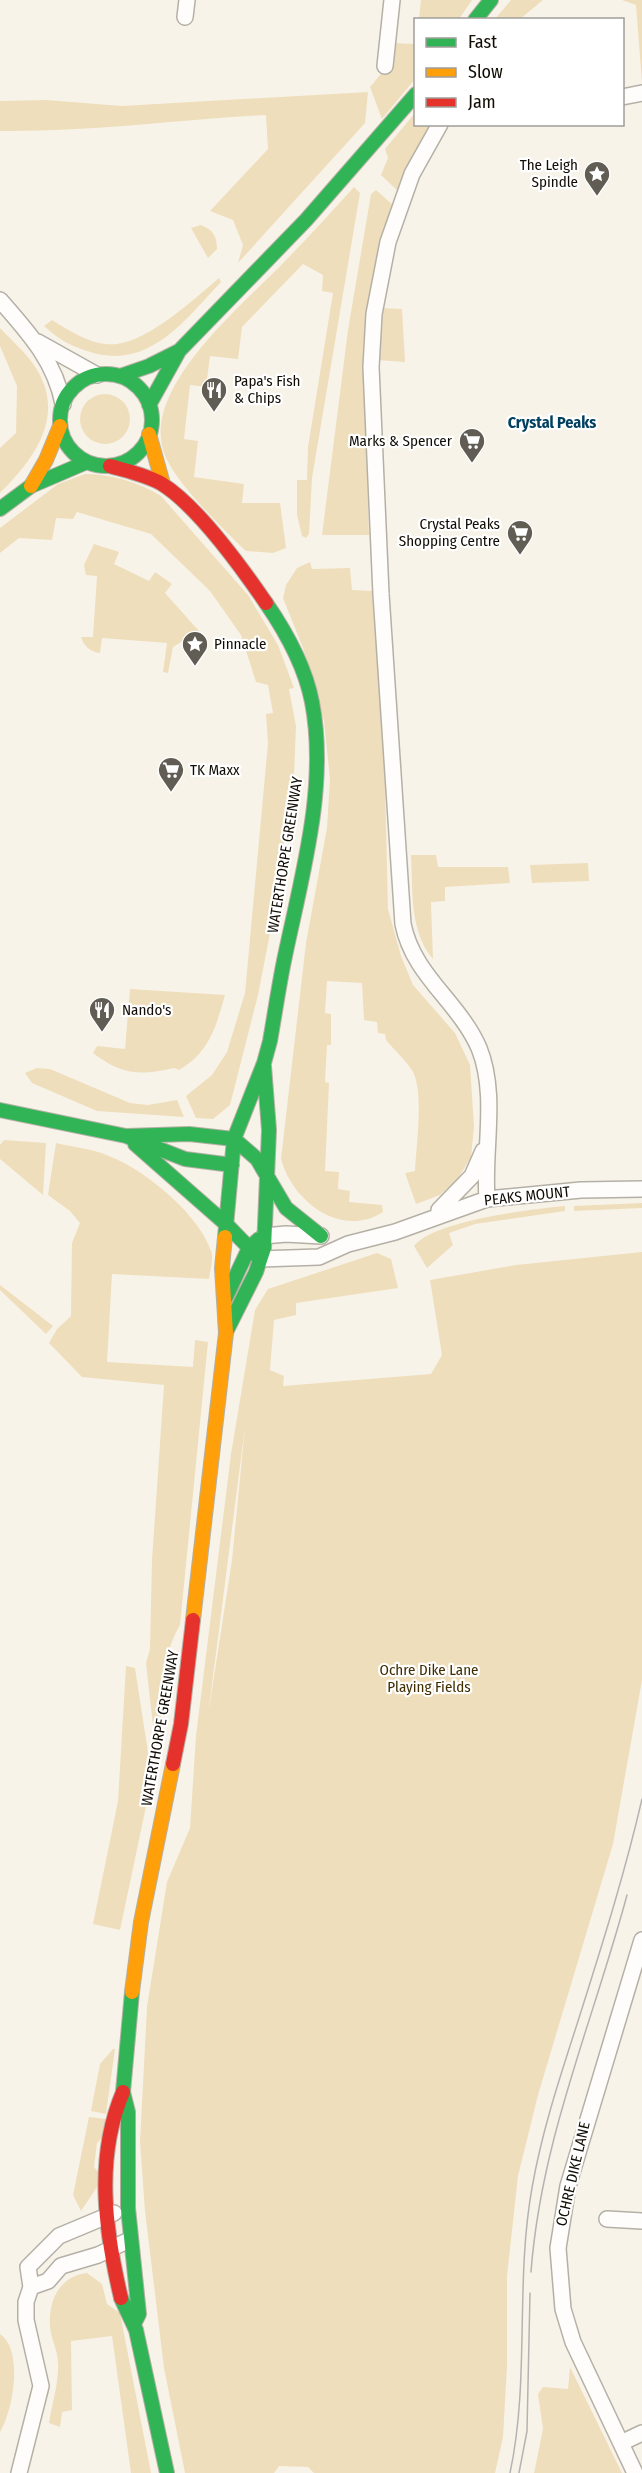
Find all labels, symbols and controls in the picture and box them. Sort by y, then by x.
legend [414,18,624,126]
text: Fast [468,31,497,53]
text: Slow [468,61,503,83]
text: Jam [468,91,496,113]
place label: The Leigh Spindle [520,156,578,191]
place icon: The Leigh Spindle [582,159,612,197]
place label: Papa's Fish & Chips [234,372,300,407]
restaurant icon: Papa's Fish & Chips [199,375,229,413]
district label: Crystal Peaks [508,413,596,432]
supermarket icon: Marks & Spencer [457,426,487,464]
place label: Marks & Spencer [349,432,453,450]
place label: Crystal Peaks Shopping Centre [399,515,500,550]
supermarket icon: Crystal Peaks Shopping Centre [505,518,535,556]
place icon: Pinnacle [180,629,210,667]
place label: Pinnacle [214,635,267,653]
supermarket icon: TK Maxx [156,755,186,793]
place label: TK Maxx [190,761,240,779]
street label: WATERTHORPE GREENWAY [264,775,306,934]
restaurant icon: Nando's [87,995,117,1033]
place label: Nando's [122,1001,171,1019]
street label: PEAKS MOUNT [483,1183,571,1209]
street label: WATERTHORPE GREENWAY [137,1648,183,1807]
park label: Ochre Dike Lane Playing Fields [380,1661,479,1696]
street label: OCHRE DIKE LANE [552,2120,594,2228]

